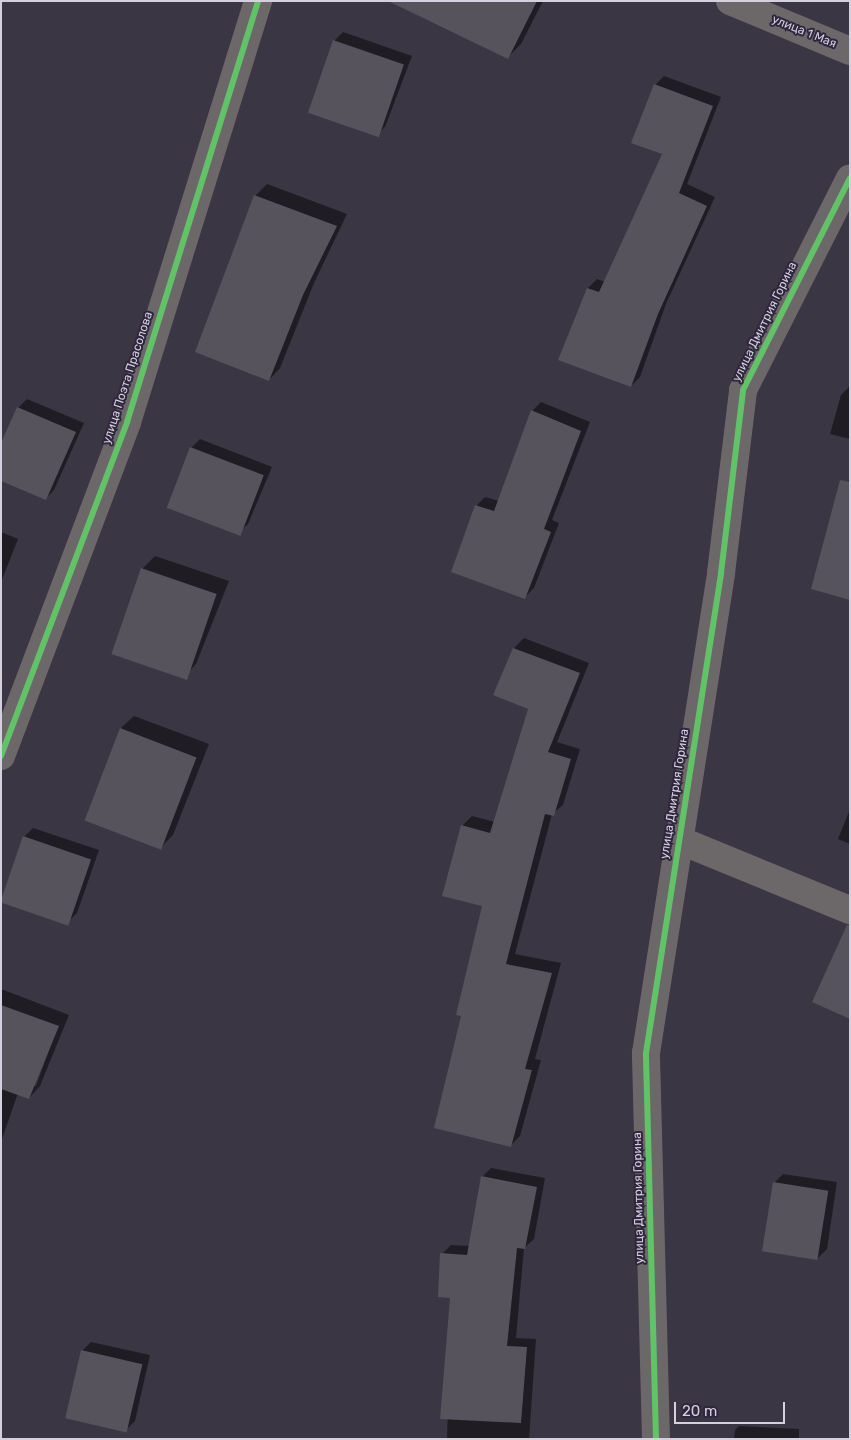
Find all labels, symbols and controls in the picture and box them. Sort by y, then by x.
street label: улица 1 Мая [770,13,838,51]
street label: улица Дмитрия Горина [730,260,800,384]
street label: улица Поэта Прасолова [100,310,156,446]
street label: улица Дмитрия Горина [658,728,692,860]
street label: улица Дмитрия Горина [631,1132,647,1264]
scale bar [676,1392,787,1424]
text: 20 m [682,1402,717,1420]

